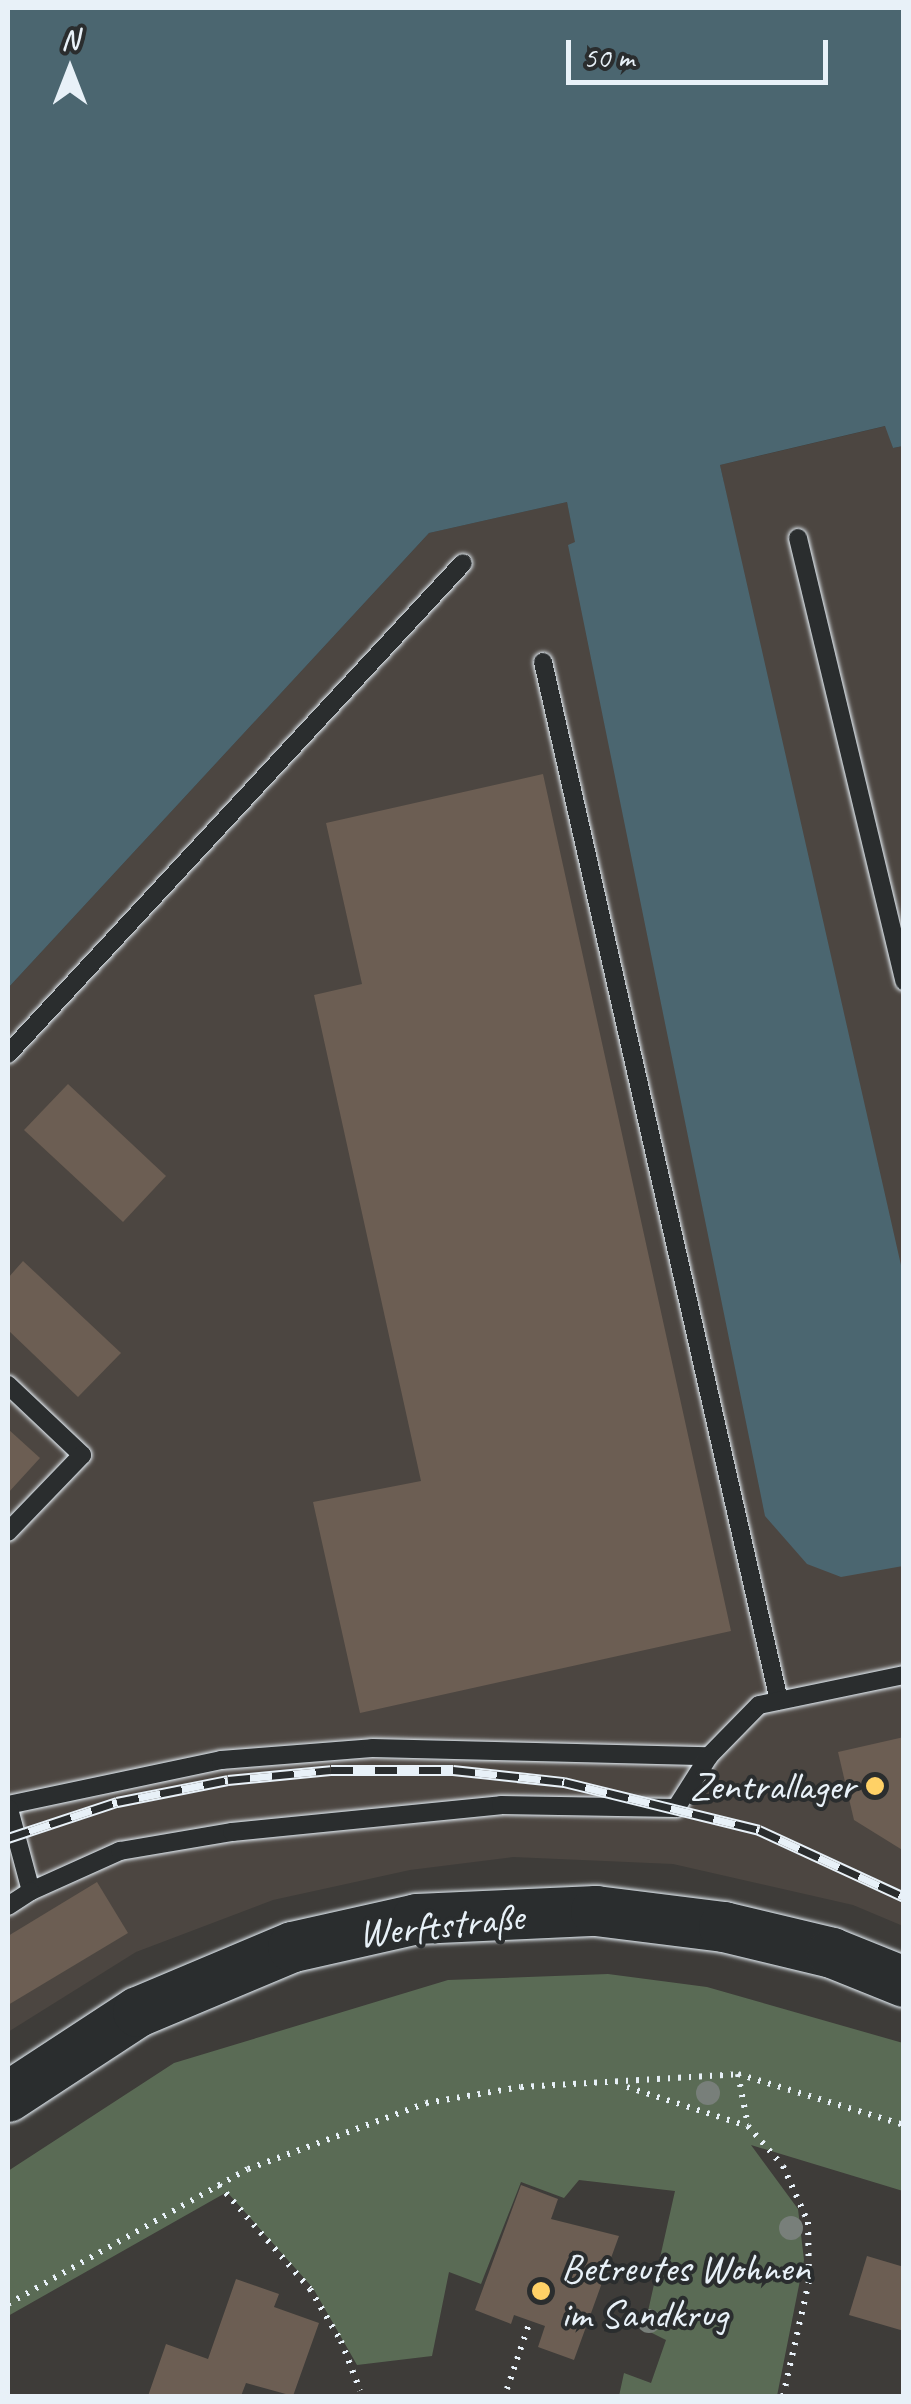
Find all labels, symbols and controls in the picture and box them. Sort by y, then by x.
north arrow [20,20,120,120]
scale bar [571,20,834,82]
text: N [61,22,79,57]
text: 50 m [583,38,634,76]
place label: Zentrallager [690,1762,855,1810]
marker: Zentrallager [864,1775,886,1797]
street label: Werftstraße [356,1892,526,1958]
place label: Betreutes Wohnen im Sandkrug [561,2244,810,2338]
marker: Betreutes Wohnen im Sandkrug [530,2280,552,2302]

